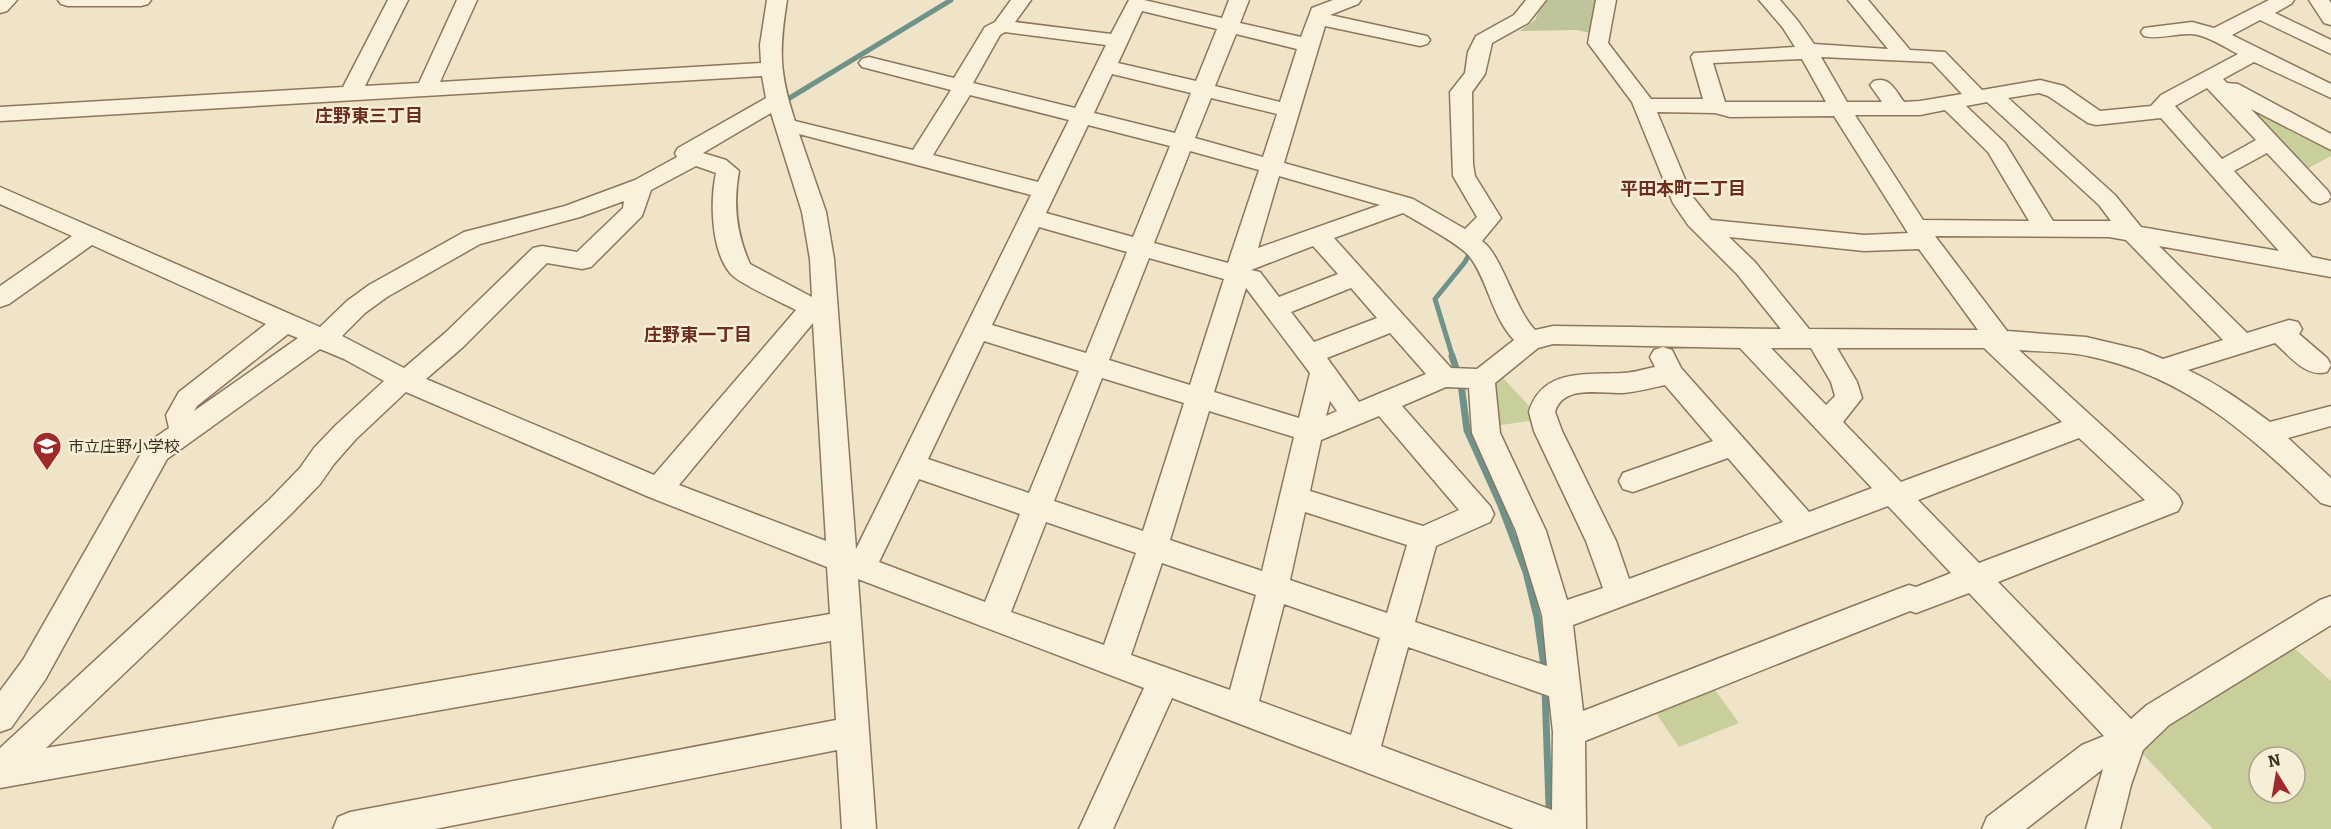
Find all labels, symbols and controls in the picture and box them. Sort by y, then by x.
district label: 庄野東三丁目 [315,105,423,127]
district label: 平田本町二丁目 [1620,178,1746,200]
district label: 庄野東一丁目 [644,324,752,346]
school or university icon: 市立庄野小学校 [31,430,63,472]
place label: 市立庄野小学校 [68,437,180,456]
north arrow [2247,745,2307,805]
text: N [2266,750,2282,771]

